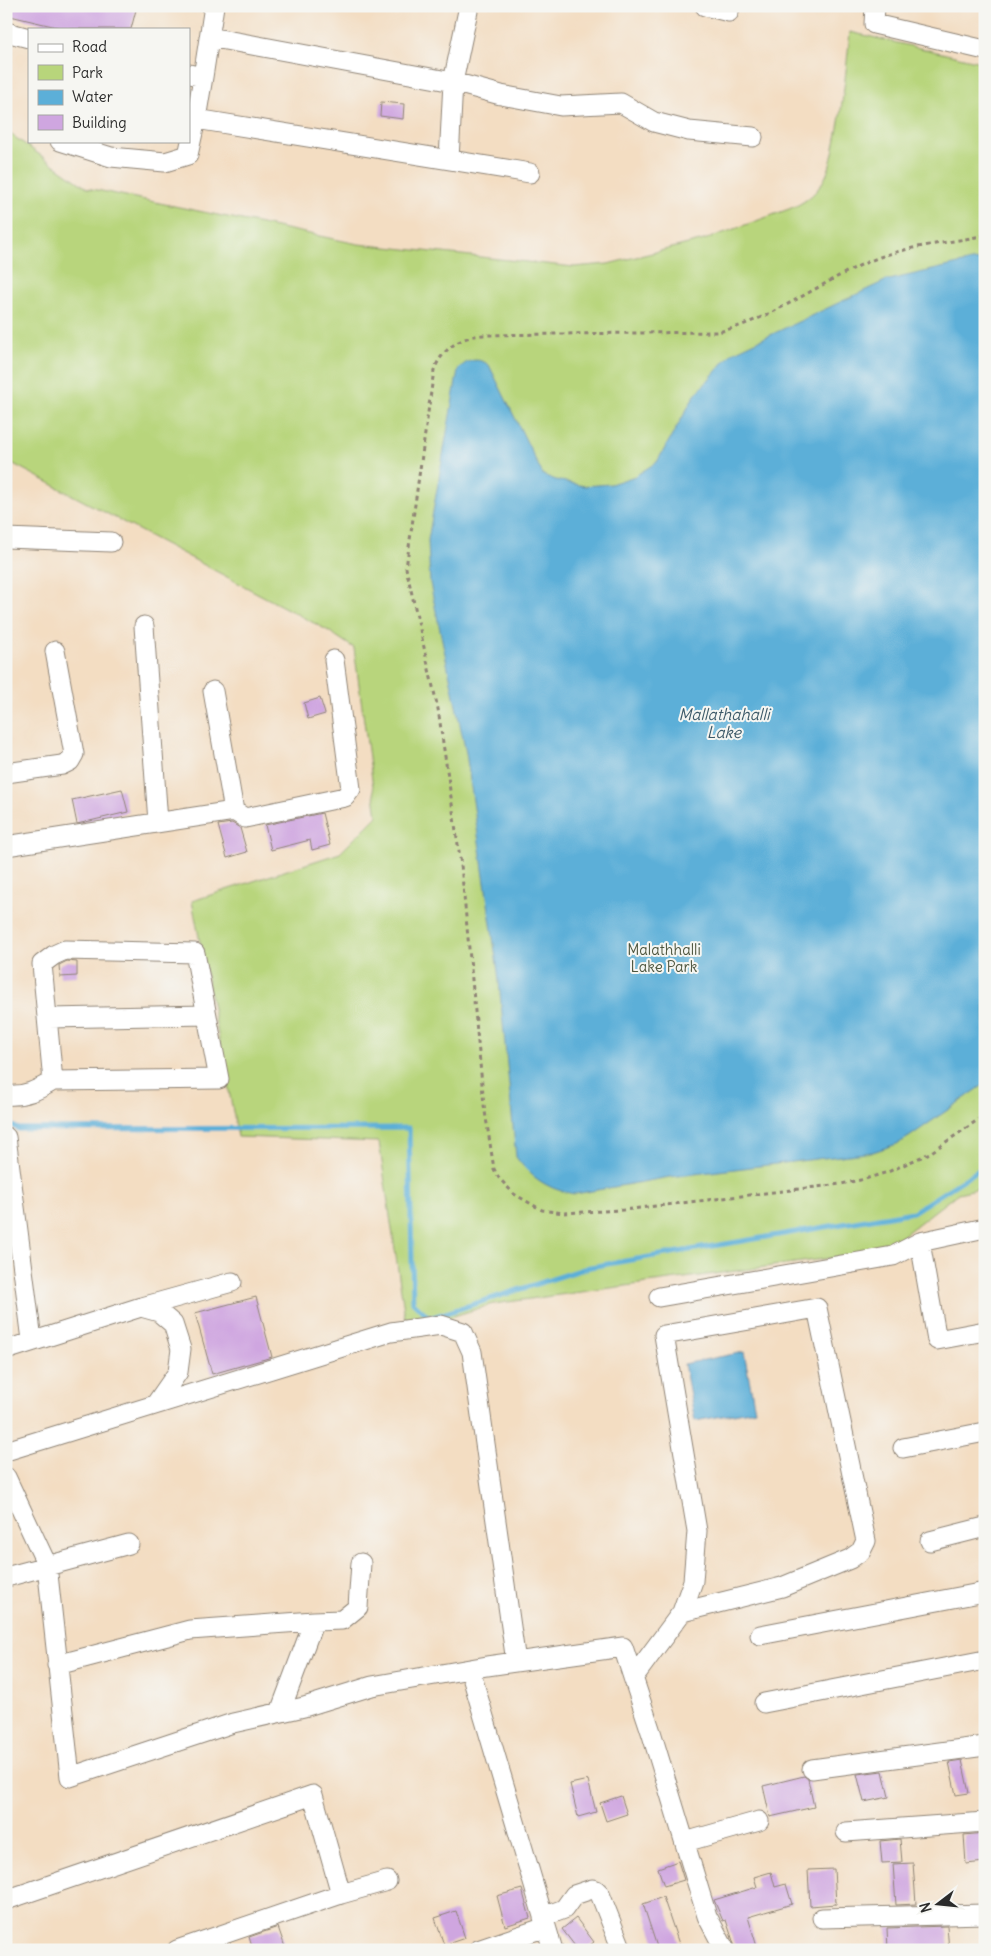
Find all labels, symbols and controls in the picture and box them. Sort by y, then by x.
legend [28,28,190,142]
text: Road [72,37,107,56]
text: Park [72,63,103,82]
text: Water [72,87,113,106]
text: Building [72,113,127,132]
water label: Mallathahalli Lake [678,704,772,742]
park label: Malathhalli Lake Park [627,940,701,976]
north arrow [914,1878,964,1928]
text: N [916,1900,935,1915]

